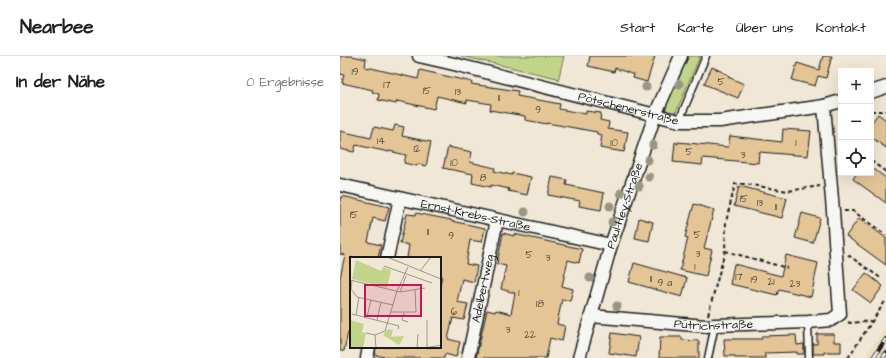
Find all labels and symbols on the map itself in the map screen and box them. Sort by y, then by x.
house number: 19 [352,65,359,79]
house number: 5 [717,75,725,89]
house number: 17 [383,78,391,92]
house number: 15 [423,84,431,98]
house number: 13 [455,85,461,99]
street label: Pötschenerstraße [576,88,681,130]
house number: 11 [498,91,501,105]
house number: 9 [535,103,541,117]
house number: 14 [377,134,385,148]
house number: 10 [610,136,618,150]
house number: 1 [795,136,797,150]
house number: 12 [413,142,421,156]
house number: 5 [685,145,693,159]
house number: 3 [740,148,746,162]
house number: 10 [450,156,458,170]
street label: Paul-Hey-Straße [602,160,647,251]
house number: 8 [480,171,487,185]
house number: 15 [740,192,748,206]
street label: Ernst-Krebs-Straße [419,195,532,236]
house number: 13 [757,196,763,210]
house number: 11 [775,200,778,214]
house number: 15 [350,208,358,222]
house number: 11 [427,225,430,239]
house number: 5 [693,228,701,242]
house number: 9 [448,229,454,243]
house number: 3 [695,247,701,261]
house number: 5 [525,248,533,262]
house number: 3 [545,251,551,265]
street label: Adelbertweg [468,253,500,324]
inset map [350,257,441,348]
house number: 1 [694,260,696,274]
house number: 17 [735,270,743,284]
house number: 11 [650,272,653,286]
house number: 19 [751,273,758,287]
house number: 21 [767,275,775,289]
house number: 9 a [658,276,672,290]
house number: 23 [790,277,800,291]
house number: 1 [518,286,520,300]
house number: 18 [536,297,544,311]
house number: 6 [451,305,458,319]
street label: Pütrichstraße [673,315,754,335]
house number: 3 [505,323,511,337]
house number: 22 [524,328,536,342]

